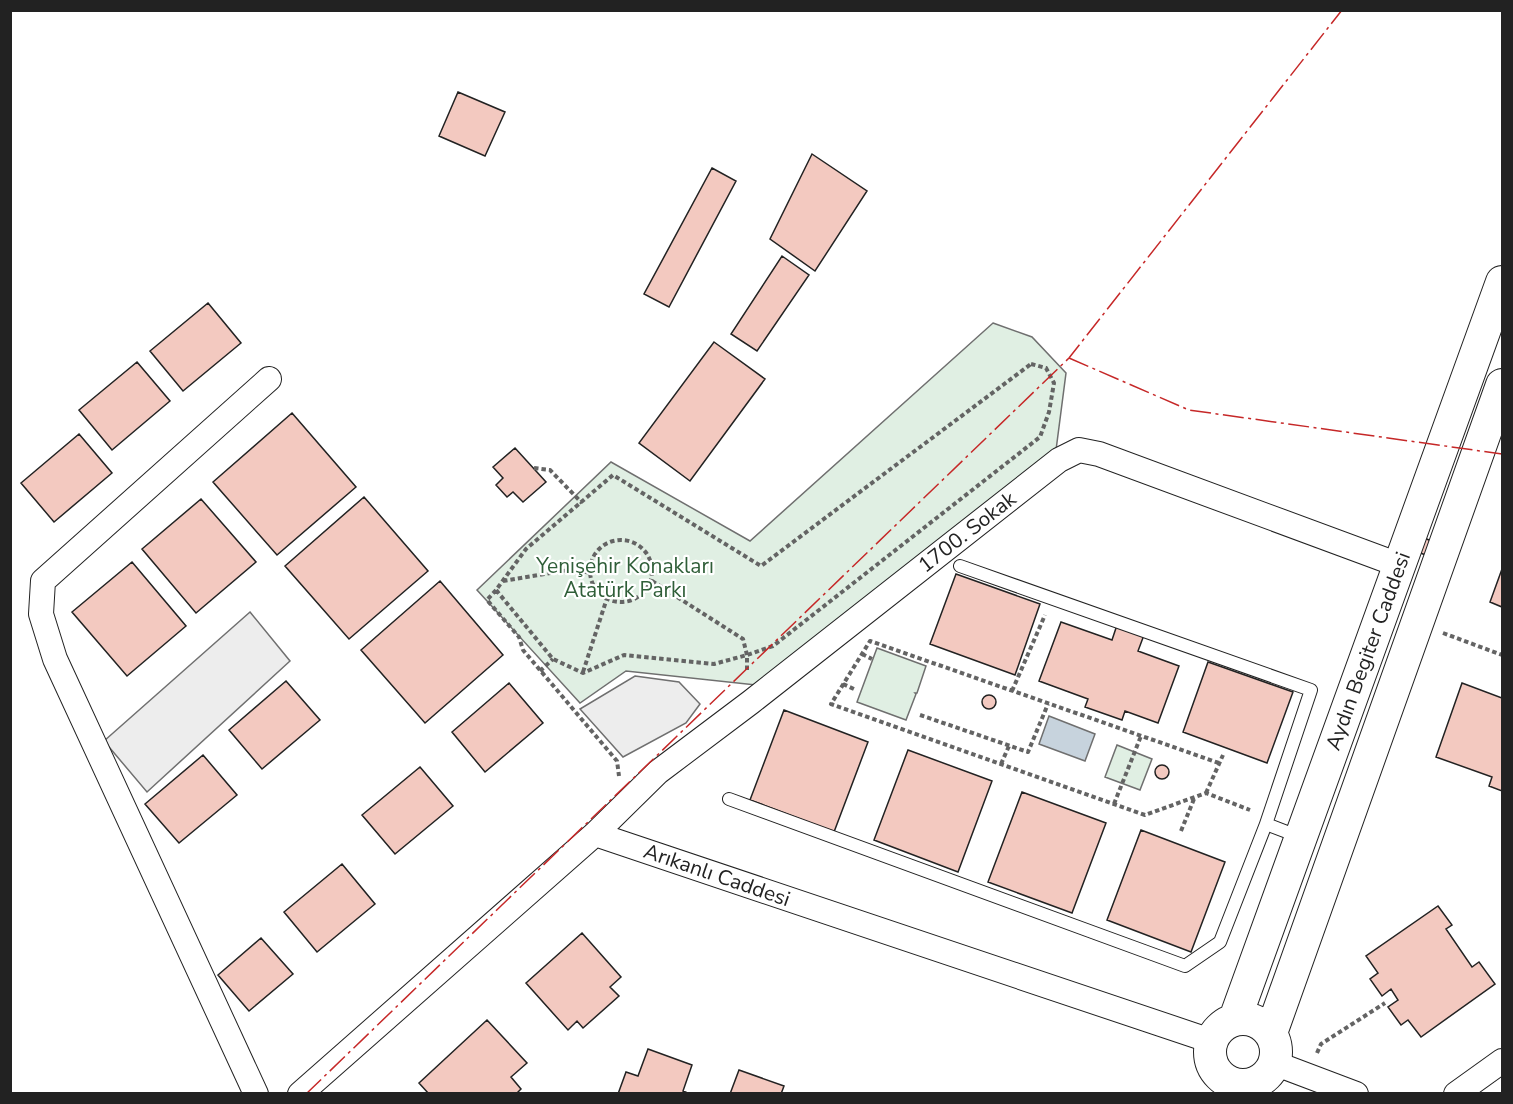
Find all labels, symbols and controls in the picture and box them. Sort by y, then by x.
street label: 1700. Sokak [912,485,1022,579]
street label: Aydın Begiter Caddesi [1319,548,1417,754]
park label: Yenişehir Konakları Atatürk Parkı [535,552,714,604]
street label: Arıkanlı Caddesi [640,837,794,913]

